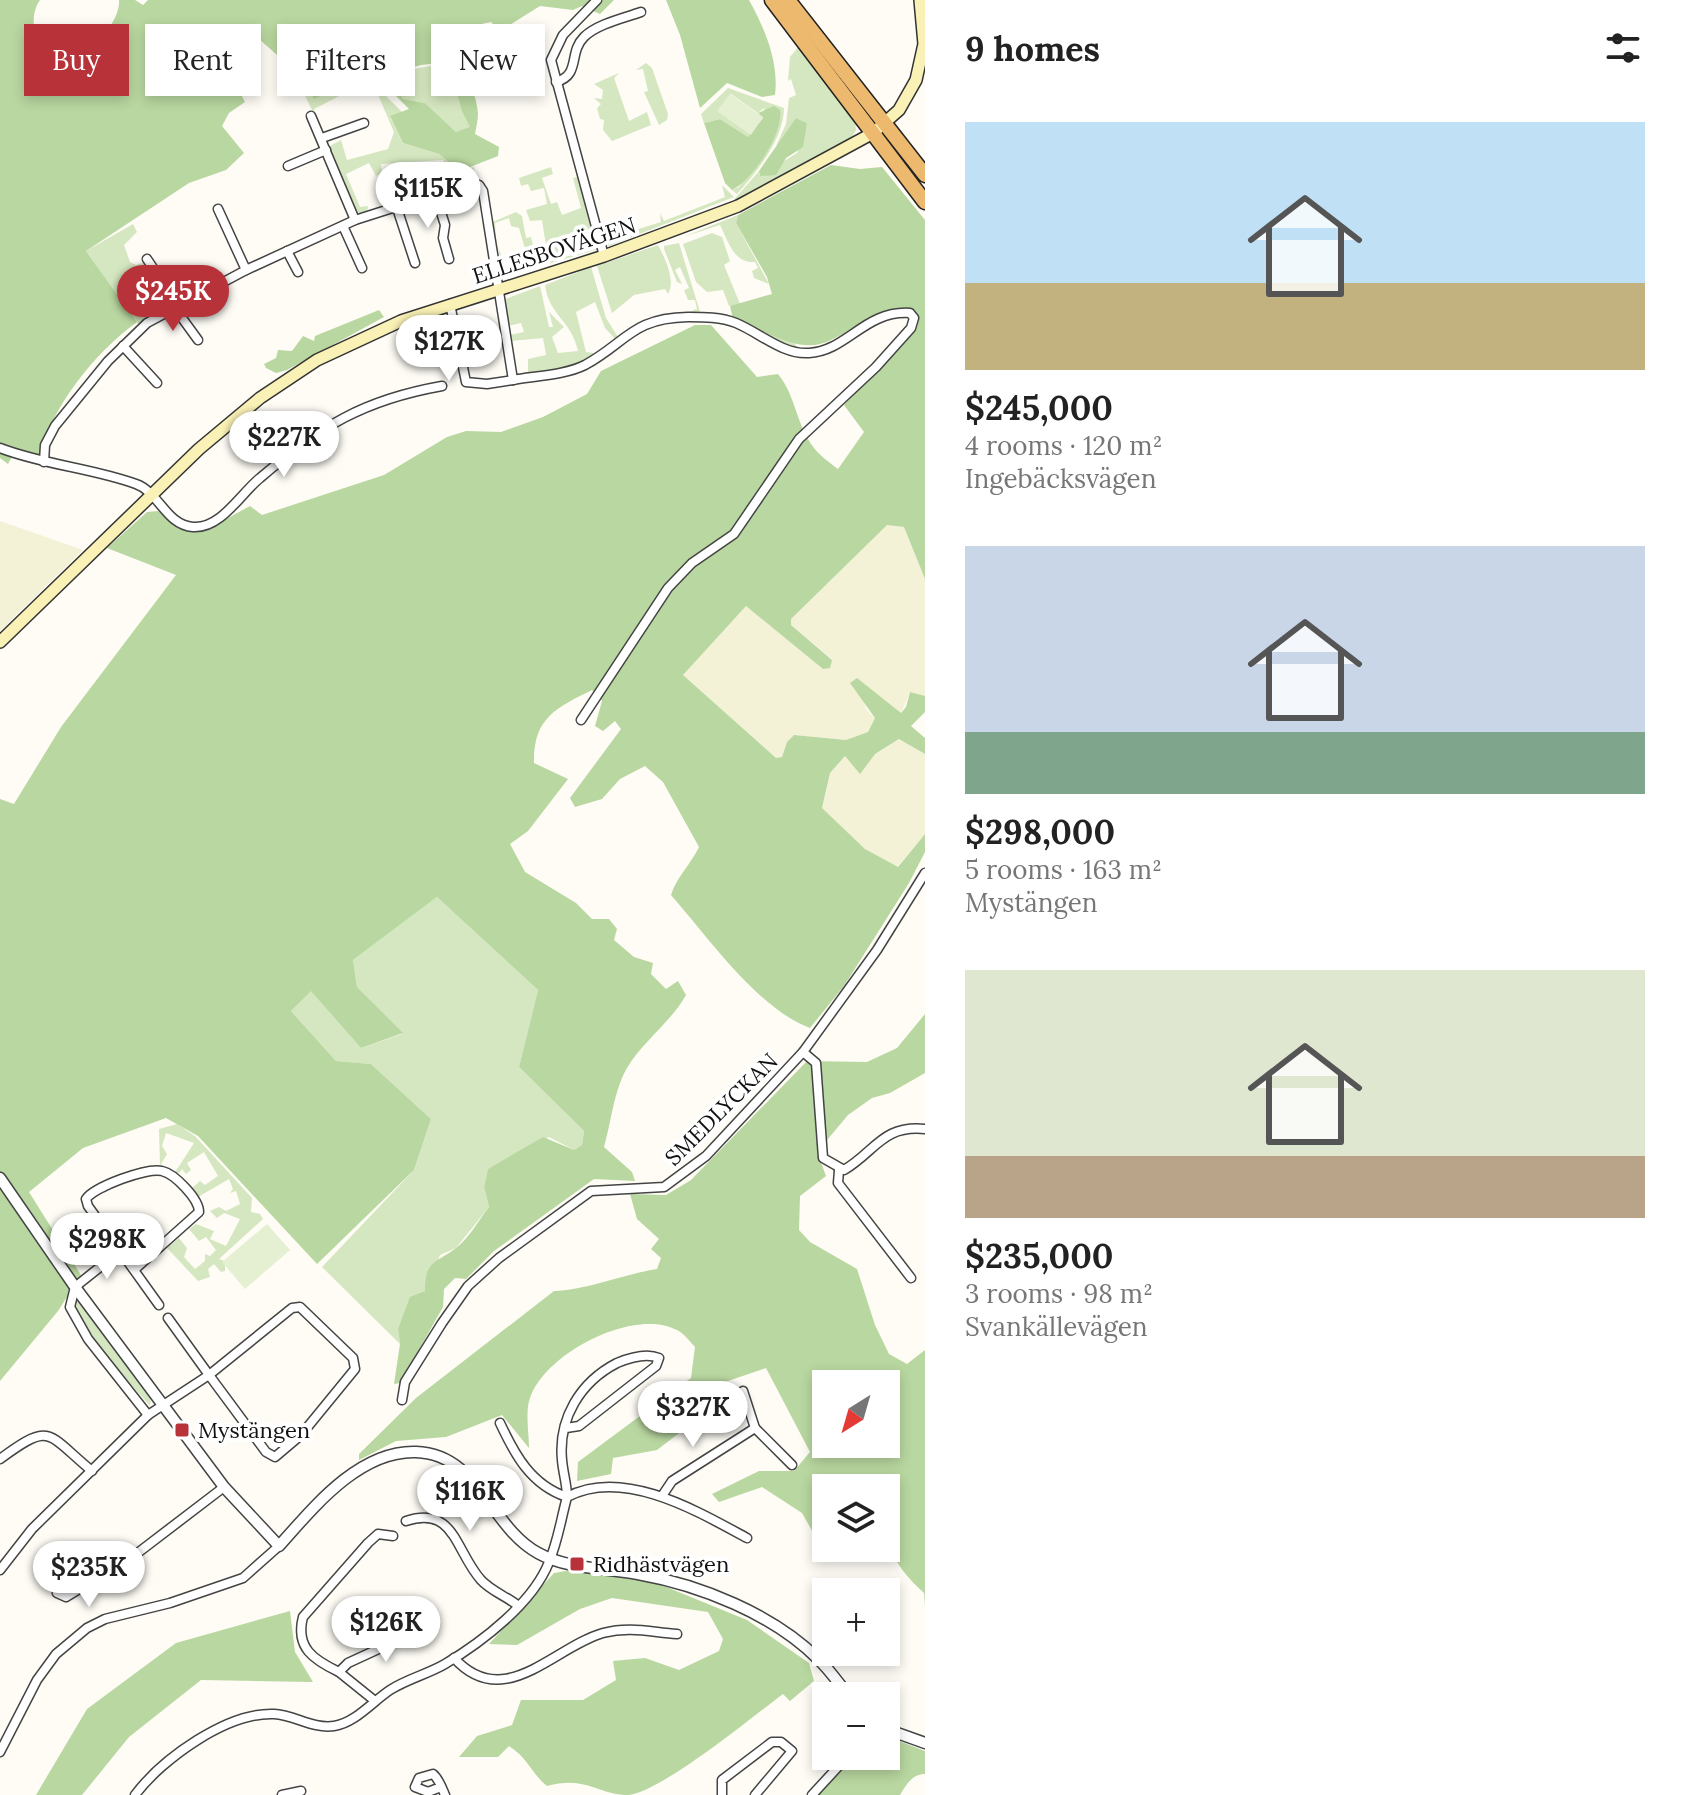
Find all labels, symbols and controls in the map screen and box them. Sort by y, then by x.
chip: Buy [24,24,129,96]
chip: Rent [145,24,261,96]
chip: Filters [277,24,415,96]
chip: New [431,24,545,96]
icon: filters [1601,26,1645,70]
text: 9 homes [965,27,1100,70]
pin: $115K [372,162,484,230]
text: $115K [394,171,462,204]
icon: home [1233,174,1377,318]
street label: ELLESBOVÄGEN [469,210,639,290]
pin: $245K [117,265,229,333]
text: $245K [135,274,211,307]
pin: $127K [393,315,505,383]
text: $127K [414,324,484,357]
text: $245,000 [965,386,1113,429]
pin: $227K [228,411,340,479]
text: $227K [247,420,321,453]
text: 4 rooms · 120 m² [965,429,1163,462]
text: Ingebäcksvägen [965,462,1156,495]
icon: home [1233,598,1377,742]
text: $298,000 [965,810,1115,853]
text: 5 rooms · 163 m² [965,853,1162,886]
text: Mystängen [965,886,1098,919]
icon: home [1233,1022,1377,1166]
street label: SMEDLYCKAN [659,1047,783,1171]
pin: $298K [51,1213,163,1281]
text: $298K [68,1222,146,1255]
text: $235,000 [965,1234,1113,1277]
text: 3 rooms · 98 m² [965,1277,1153,1310]
text: Svankällevägen [965,1310,1148,1343]
north arrow [812,1370,900,1458]
map controls [812,1370,900,1770]
pin: $327K [637,1381,749,1449]
text: $327K [656,1390,730,1423]
place label: Mystängen [198,1416,310,1444]
marker: Mystängen [173,1421,191,1439]
pin: $116K [414,1465,526,1533]
text: $116K [435,1474,505,1507]
button: layers [812,1474,900,1562]
pin: $235K [33,1541,145,1609]
text: $235K [51,1550,127,1583]
place label: Ridhästvägen [593,1550,729,1578]
marker: Ridhästvägen [568,1555,586,1573]
button: + [812,1578,900,1666]
pin: $126K [330,1596,442,1664]
text: $126K [349,1605,423,1638]
button: − [812,1682,900,1770]

